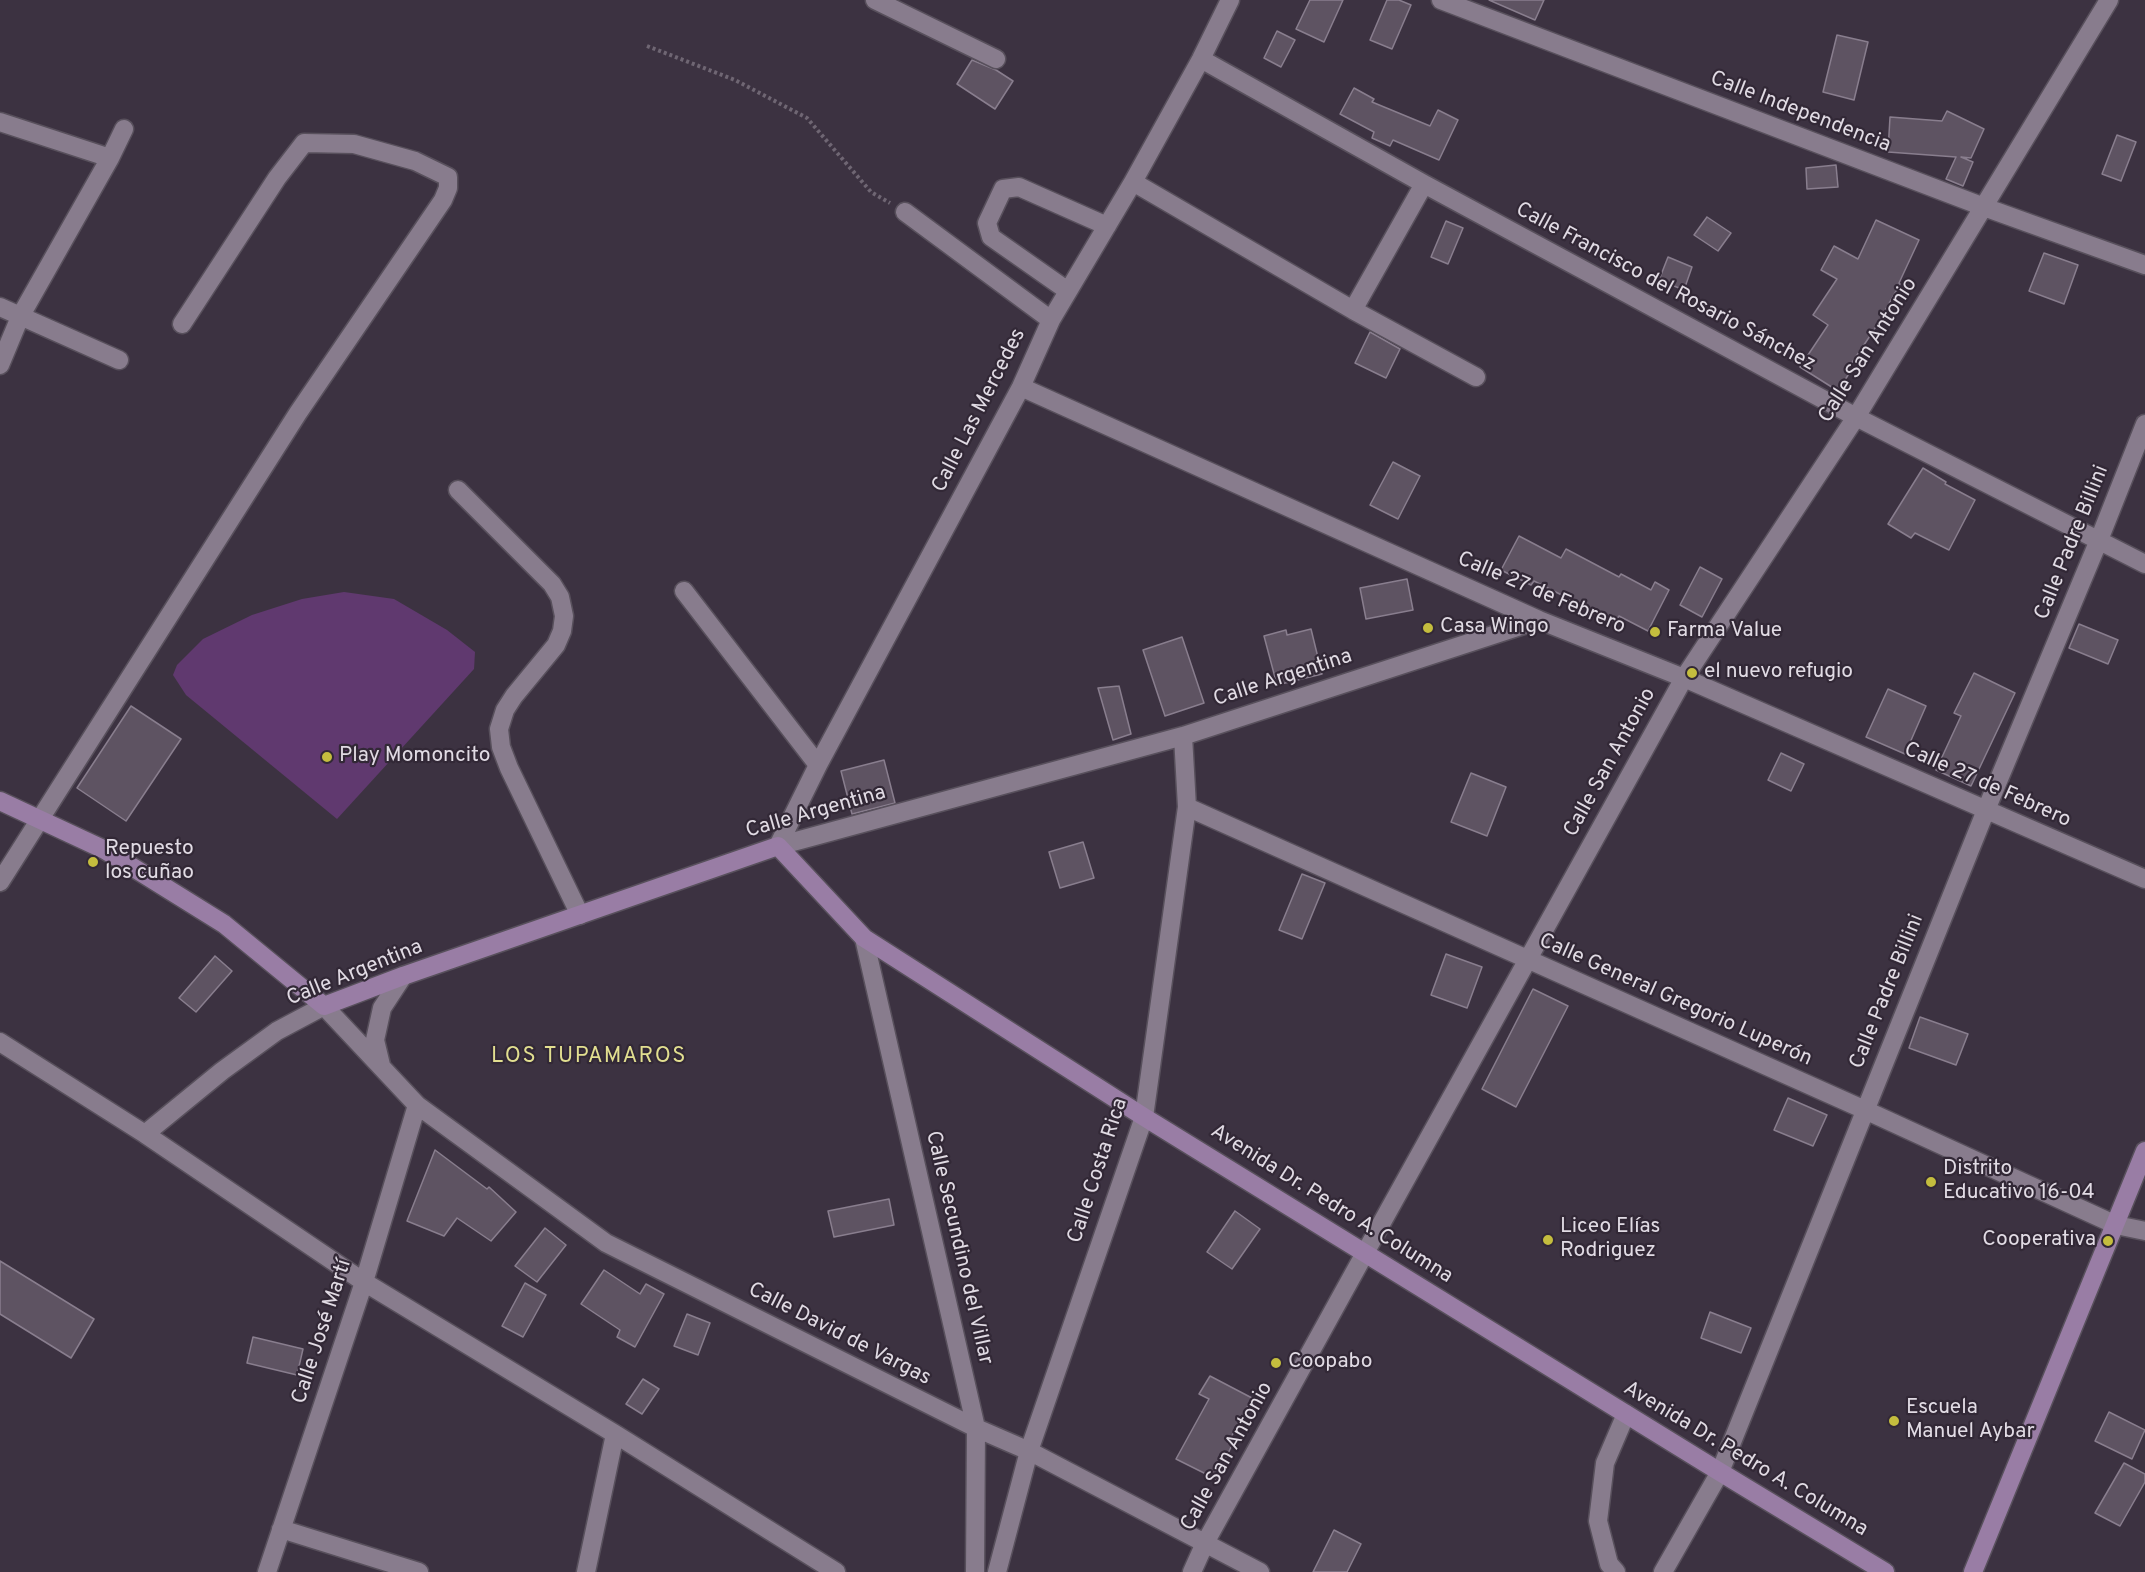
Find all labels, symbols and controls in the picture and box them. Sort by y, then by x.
street label: Calle Independencia [1706,67,1894,159]
street label: Calle Francisco del Rosario Sánchez [1511,198,1819,378]
street label: Calle San Antonio [1814,274,1924,428]
street label: Calle Las Mercedes [928,325,1032,497]
street label: Calle Padre Billini [2031,462,2115,624]
street label: Calle 27 de Febrero [1453,547,1629,641]
place label: Casa Wingo [1440,615,1549,641]
place label: Farma Value [1667,619,1782,645]
marker: Casa Wingo [1421,621,1435,635]
marker: Farma Value [1648,625,1662,639]
street label: Calle Argentina [1210,645,1356,713]
place label: el nuevo refugio [1704,660,1853,686]
marker: el nuevo refugio [1685,666,1699,680]
street label: Calle San Antonio [1560,684,1662,842]
street label: Calle 27 de Febrero [1900,738,2074,834]
place label: Play Momoncito [339,744,490,770]
marker: Play Momoncito [320,750,334,764]
street label: Calle Argentina [743,781,889,845]
place label: Repuesto los cuñao [105,837,194,887]
marker: Repuesto los cuñao [86,855,100,869]
street label: Calle Padre Billini [1846,911,1930,1073]
street label: Calle General Gregorio Luperón [1534,929,1816,1073]
street label: Calle Argentina [283,935,427,1013]
district label: LOS TUPAMAROS [491,1045,687,1071]
street label: Calle Costa Rica [1064,1095,1134,1247]
street label: Avenida Dr. Pedro A. Columna [1205,1120,1457,1290]
street label: Calle Secundino del Villar [919,1129,997,1367]
place label: Distrito Educativo 16-04 [1943,1157,2095,1207]
marker: Distrito Educativo 16-04 [1924,1175,1938,1189]
place label: Liceo Elías Rodriguez [1560,1215,1660,1265]
place label: Cooperativa [1982,1228,2096,1254]
marker: Liceo Elías Rodriguez [1541,1233,1555,1247]
marker: Cooperativa [2101,1234,2115,1248]
street label: Calle José Martí [288,1257,358,1407]
street label: Calle David de Vargas [743,1278,935,1392]
place label: Coopabo [1288,1350,1372,1376]
marker: Coopabo [1269,1356,1283,1370]
street label: Avenida Dr. Pedro A. Columna [1618,1377,1872,1543]
street label: Calle San Antonio [1177,1378,1279,1536]
place label: Escuela Manuel Aybar [1906,1396,2035,1446]
marker: Escuela Manuel Aybar [1887,1414,1901,1428]

